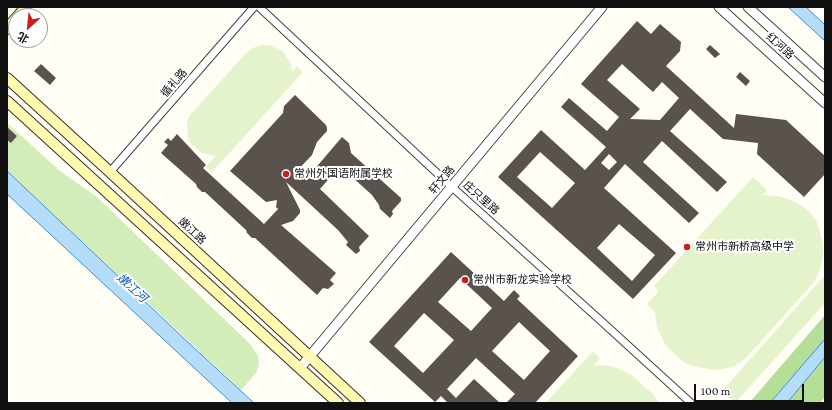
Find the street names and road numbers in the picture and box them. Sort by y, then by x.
street label: 红河路 [763,30,797,62]
street label: 循礼路 [158,66,190,100]
street label: 轩文路 [426,163,458,197]
street label: 庄只里路 [460,178,502,218]
street label: 嫩江路 [175,215,209,247]

